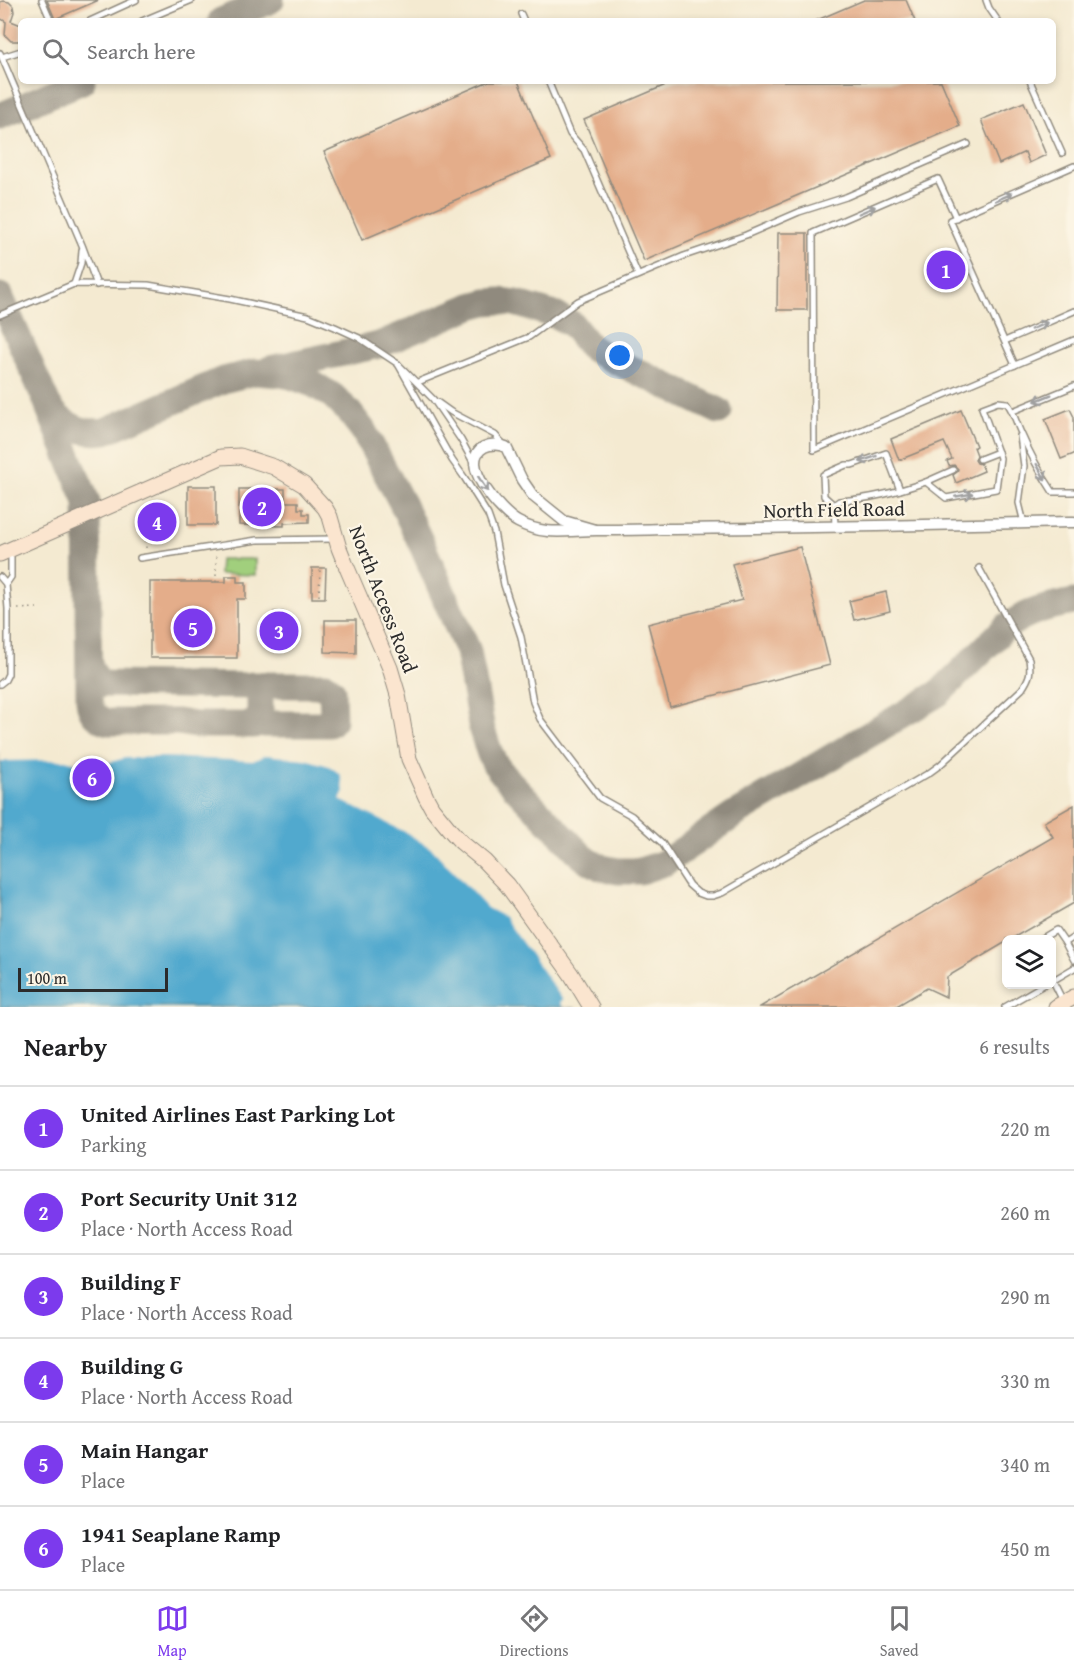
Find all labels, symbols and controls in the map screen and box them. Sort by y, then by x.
search box [18,18,1056,84]
icon: search [39,35,72,68]
text: Search here [87,35,196,67]
one-way arrow [994,191,1012,202]
one-way arrow [858,204,876,215]
pin: 1 [926,248,966,292]
one-way arrow [1030,320,1048,331]
your location [605,341,634,370]
one-way arrow [1035,393,1053,404]
one-way arrow [859,455,878,466]
one-way arrow [1036,462,1047,480]
one-way arrow [478,475,490,492]
pin: 2 [242,484,282,530]
one-way arrow [954,489,973,500]
street label: North Field Road [763,493,905,525]
pin: 4 [138,500,176,544]
street label: North Access Road [343,521,426,677]
pin: 5 [174,606,212,650]
pin: 3 [260,608,298,654]
pin: 6 [72,756,112,800]
map controls [1002,935,1056,989]
button: layers [1002,935,1056,989]
scale bar [18,965,168,992]
text: 100 m [27,966,67,990]
text: Nearby [24,1027,107,1066]
text: 6 results [979,1032,1050,1061]
text: United Airlines East Parking Lot [81,1098,395,1130]
text: 1 [38,1114,49,1143]
text: 220 m [1000,1114,1050,1143]
text: Parking [81,1130,146,1159]
text: Port Security Unit 312 [81,1182,297,1214]
text: 2 [38,1198,49,1227]
text: 260 m [1000,1198,1050,1227]
text: Place · North Access Road [81,1214,293,1243]
text: Building F [81,1266,181,1298]
text: 3 [38,1282,49,1311]
text: 290 m [1000,1282,1050,1311]
text: Place · North Access Road [81,1298,293,1327]
text: Building G [81,1350,183,1382]
text: 4 [38,1366,49,1395]
text: 330 m [1000,1366,1050,1395]
text: Place · North Access Road [81,1382,293,1411]
text: Main Hangar [81,1434,208,1466]
text: 5 [38,1450,49,1479]
text: 340 m [1000,1450,1050,1479]
text: Place [81,1466,125,1495]
text: 1941 Seaplane Ramp [81,1518,281,1550]
text: 6 [38,1534,49,1563]
text: 450 m [1000,1534,1050,1563]
text: Place [81,1550,125,1579]
tab: Map [156,1602,189,1662]
tab: Directions [500,1602,569,1662]
tab: Saved [880,1602,918,1662]

